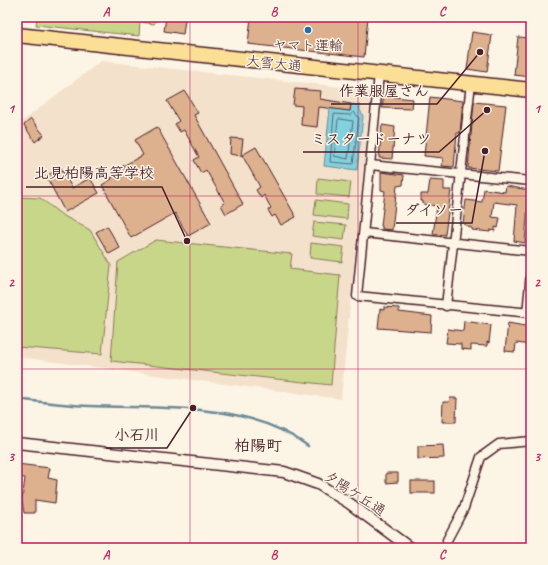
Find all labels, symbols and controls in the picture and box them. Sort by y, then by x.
text: A [103,4,111,20]
text: B [271,4,279,20]
text: C [439,4,447,20]
marker: ヤマト運輸 [303,25,313,35]
place label: ヤマト運輸 [273,37,343,54]
street label: 大雪大通 [245,52,303,75]
callout: 作業服屋さん [331,77,437,104]
text: 作業服屋さん [339,82,429,101]
text: 1 [8,101,16,117]
text: 1 [534,101,542,117]
callout: ミスタードーナツ [303,125,439,152]
text: ミスタードーナツ [311,130,431,149]
callout: 北見柏陽高等学校 [26,160,162,187]
text: 北見柏陽高等学校 [34,164,154,183]
callout: ダイソー [396,196,472,223]
text: ダイソー [405,201,463,220]
text: 2 [8,275,15,291]
text: 2 [534,275,541,291]
callout: 小石川 [106,421,167,448]
text: 小石川 [114,426,160,445]
district label: 柏陽町 [234,436,282,456]
text: 3 [8,449,15,465]
text: 3 [534,449,541,465]
street label: 夕陽ケ丘通 [321,467,389,520]
text: A [103,547,111,563]
text: B [271,547,279,563]
text: C [439,547,447,563]

